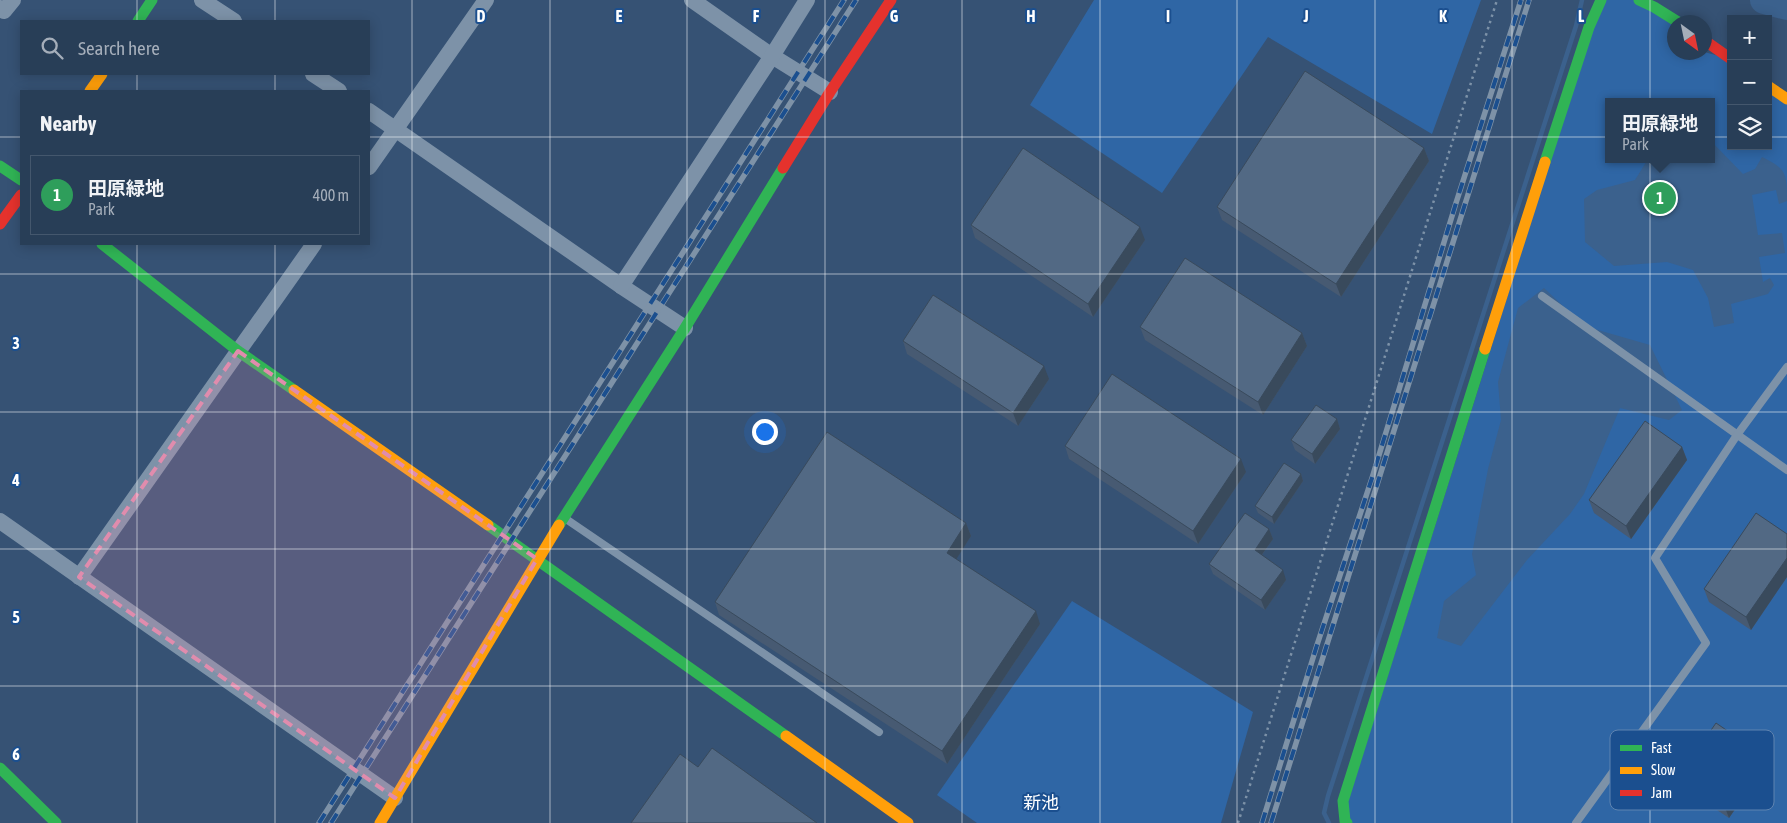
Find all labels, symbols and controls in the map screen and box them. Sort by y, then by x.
text: D [477,7,486,25]
text: E [616,7,623,25]
text: F [753,7,760,25]
text: G [890,7,899,25]
text: H [1026,7,1036,25]
text: I [1166,7,1170,25]
text: J [1302,7,1309,25]
text: K [1439,7,1447,25]
text: L [1578,7,1585,25]
north arrow [1667,15,1712,60]
map controls [1727,15,1772,150]
button: + [1727,15,1772,60]
search box [20,20,370,75]
icon: search [38,34,66,62]
text: Search here [78,37,160,59]
button: − [1727,60,1772,105]
popup [1605,98,1715,163]
button: layers [1727,105,1772,150]
text: Nearby [40,111,96,135]
text: 田原緑地 [1622,112,1698,134]
text: Park [1622,135,1649,153]
text: 田原緑地 [88,177,164,199]
pin: 1 [1644,179,1676,217]
text: 1 [53,186,61,204]
text: 400 m [313,186,349,204]
text: Park [88,200,115,218]
text: 3 [12,334,20,352]
your location [752,419,778,445]
text: 4 [11,471,20,489]
text: 5 [12,608,20,626]
legend [1610,730,1774,810]
text: Fast [1651,740,1672,756]
text: 6 [12,745,20,763]
text: Slow [1651,762,1676,778]
text: Jam [1651,785,1672,801]
district label: 新池 [1023,792,1059,813]

